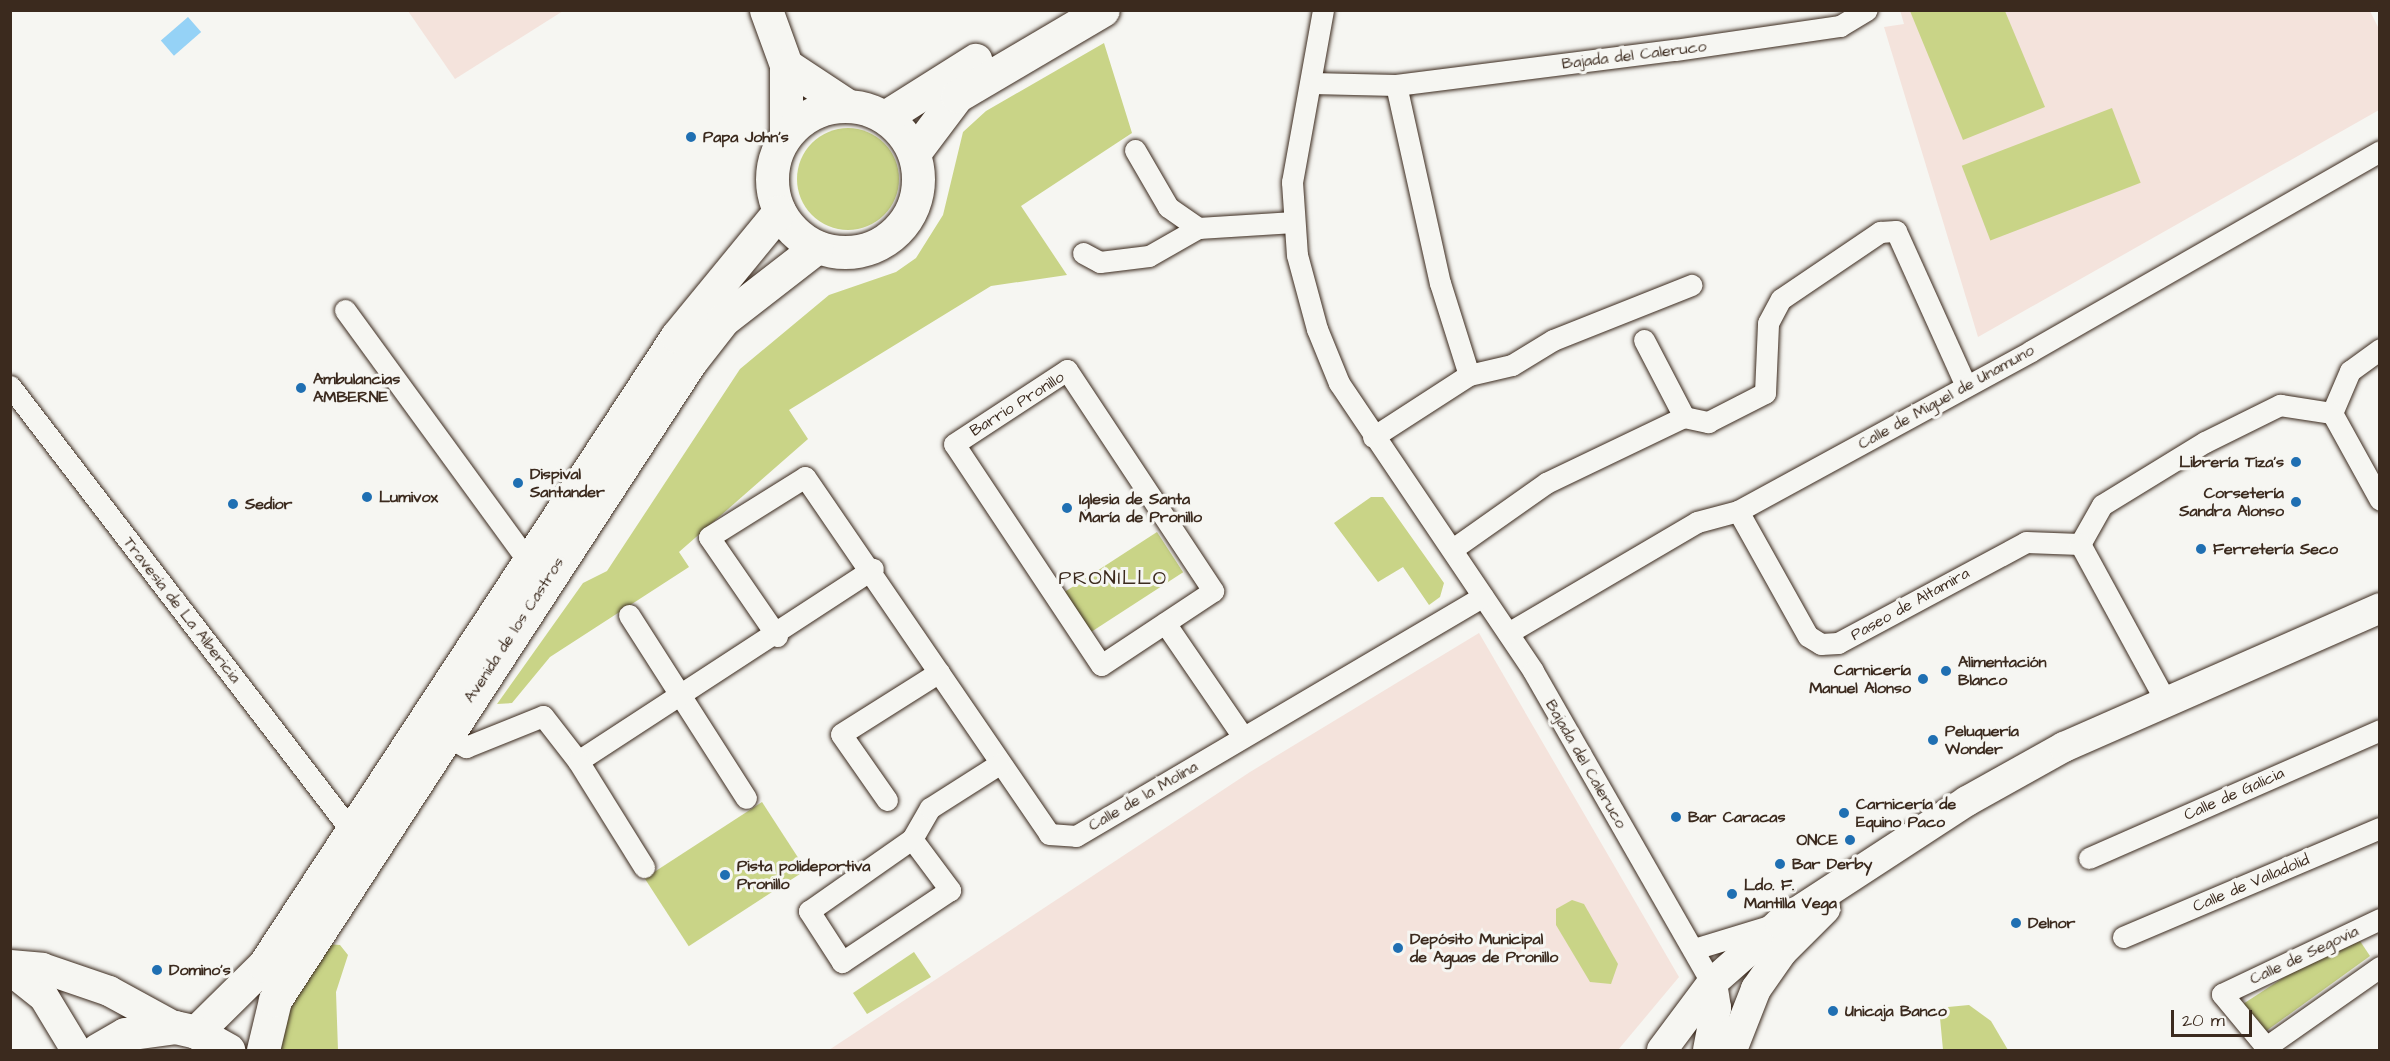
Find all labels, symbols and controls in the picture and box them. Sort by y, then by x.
street label: Bajada del Caleruco [1560,37,1708,73]
place label: Papa John's [703,127,789,147]
marker: Papa John's [684,130,698,144]
street label: Calle de Miguel de Unamuno [1855,341,2037,453]
street label: Barrio Pronillo [966,367,1068,441]
place label: Ambulancias AMBERNE [313,369,400,407]
marker: Ambulancias AMBERNE [294,381,308,395]
place label: Librería Tiza's [2179,452,2284,472]
marker: Librería Tiza's [2289,455,2303,469]
place label: Dispival Santander [530,464,605,502]
marker: Dispival Santander [511,476,525,490]
place label: Corsetería Sandra Alonso [2179,483,2284,521]
place label: Lumivox [379,487,438,507]
place label: Iglesia de Santa María de Pronillo [1079,489,1202,527]
marker: Lumivox [360,490,374,504]
place label: Sedior [245,494,292,514]
marker: Corsetería Sandra Alonso [2289,495,2303,509]
marker: Sedior [226,497,240,511]
marker: Iglesia de Santa María de Pronillo [1060,501,1074,515]
street label: Travesía de La Albericia [119,533,245,687]
place label: Ferretería Seco [2213,539,2338,559]
marker: Ferretería Seco [2194,542,2208,556]
street label: Avenida de los Castros [460,554,568,706]
street label: Paseo de Altamira [1847,563,1973,645]
district label: PRONILLO [1058,566,1168,590]
place label: Alimentación Blanco [1958,652,2046,690]
place label: Carnicería Manuel Alonso [1809,660,1911,698]
marker: Alimentación Blanco [1939,664,1953,678]
marker: Carnicería Manuel Alonso [1916,672,1930,686]
street label: Bajada del Caleruco [1541,696,1631,832]
place label: Peluquería Wonder [1945,721,2019,759]
marker: Peluquería Wonder [1926,733,1940,747]
street label: Calle de la Molina [1085,757,1201,835]
street label: Calle de Galicia [2181,763,2287,825]
place label: Carnicería de Equino Paco [1856,794,1956,832]
marker: Carnicería de Equino Paco [1837,806,1851,820]
place label: Bar Caracas [1688,807,1785,827]
marker: Bar Caracas [1669,810,1683,824]
place label: ONCE [1796,830,1838,850]
marker: ONCE [1843,833,1857,847]
street label: Calle de Valladolid [2190,850,2312,916]
place label: Bar Derby [1792,854,1872,874]
place label: Pista polideportiva Pronillo [737,856,870,894]
marker: Bar Derby [1773,857,1787,871]
marker: Pista polideportiva Pronillo [718,868,732,882]
place label: Ldo. F. Mantilla Vega [1744,875,1837,913]
marker: Ldo. F. Mantilla Vega [1725,887,1739,901]
place label: Delnor [2028,913,2075,933]
marker: Delnor [2009,916,2023,930]
street label: Calle de Segovia [2247,921,2361,989]
place label: Depósito Municipal de Aguas de Pronillo [1410,929,1558,967]
marker: Depósito Municipal de Aguas de Pronillo [1391,941,1405,955]
place label: Domino's [169,960,231,980]
marker: Domino's [150,963,164,977]
scale bar [2174,998,2255,1036]
place label: Unicaja Banco [1845,1001,1947,1021]
marker: Unicaja Banco [1826,1004,1840,1018]
text: 20 m [2182,1008,2225,1033]

